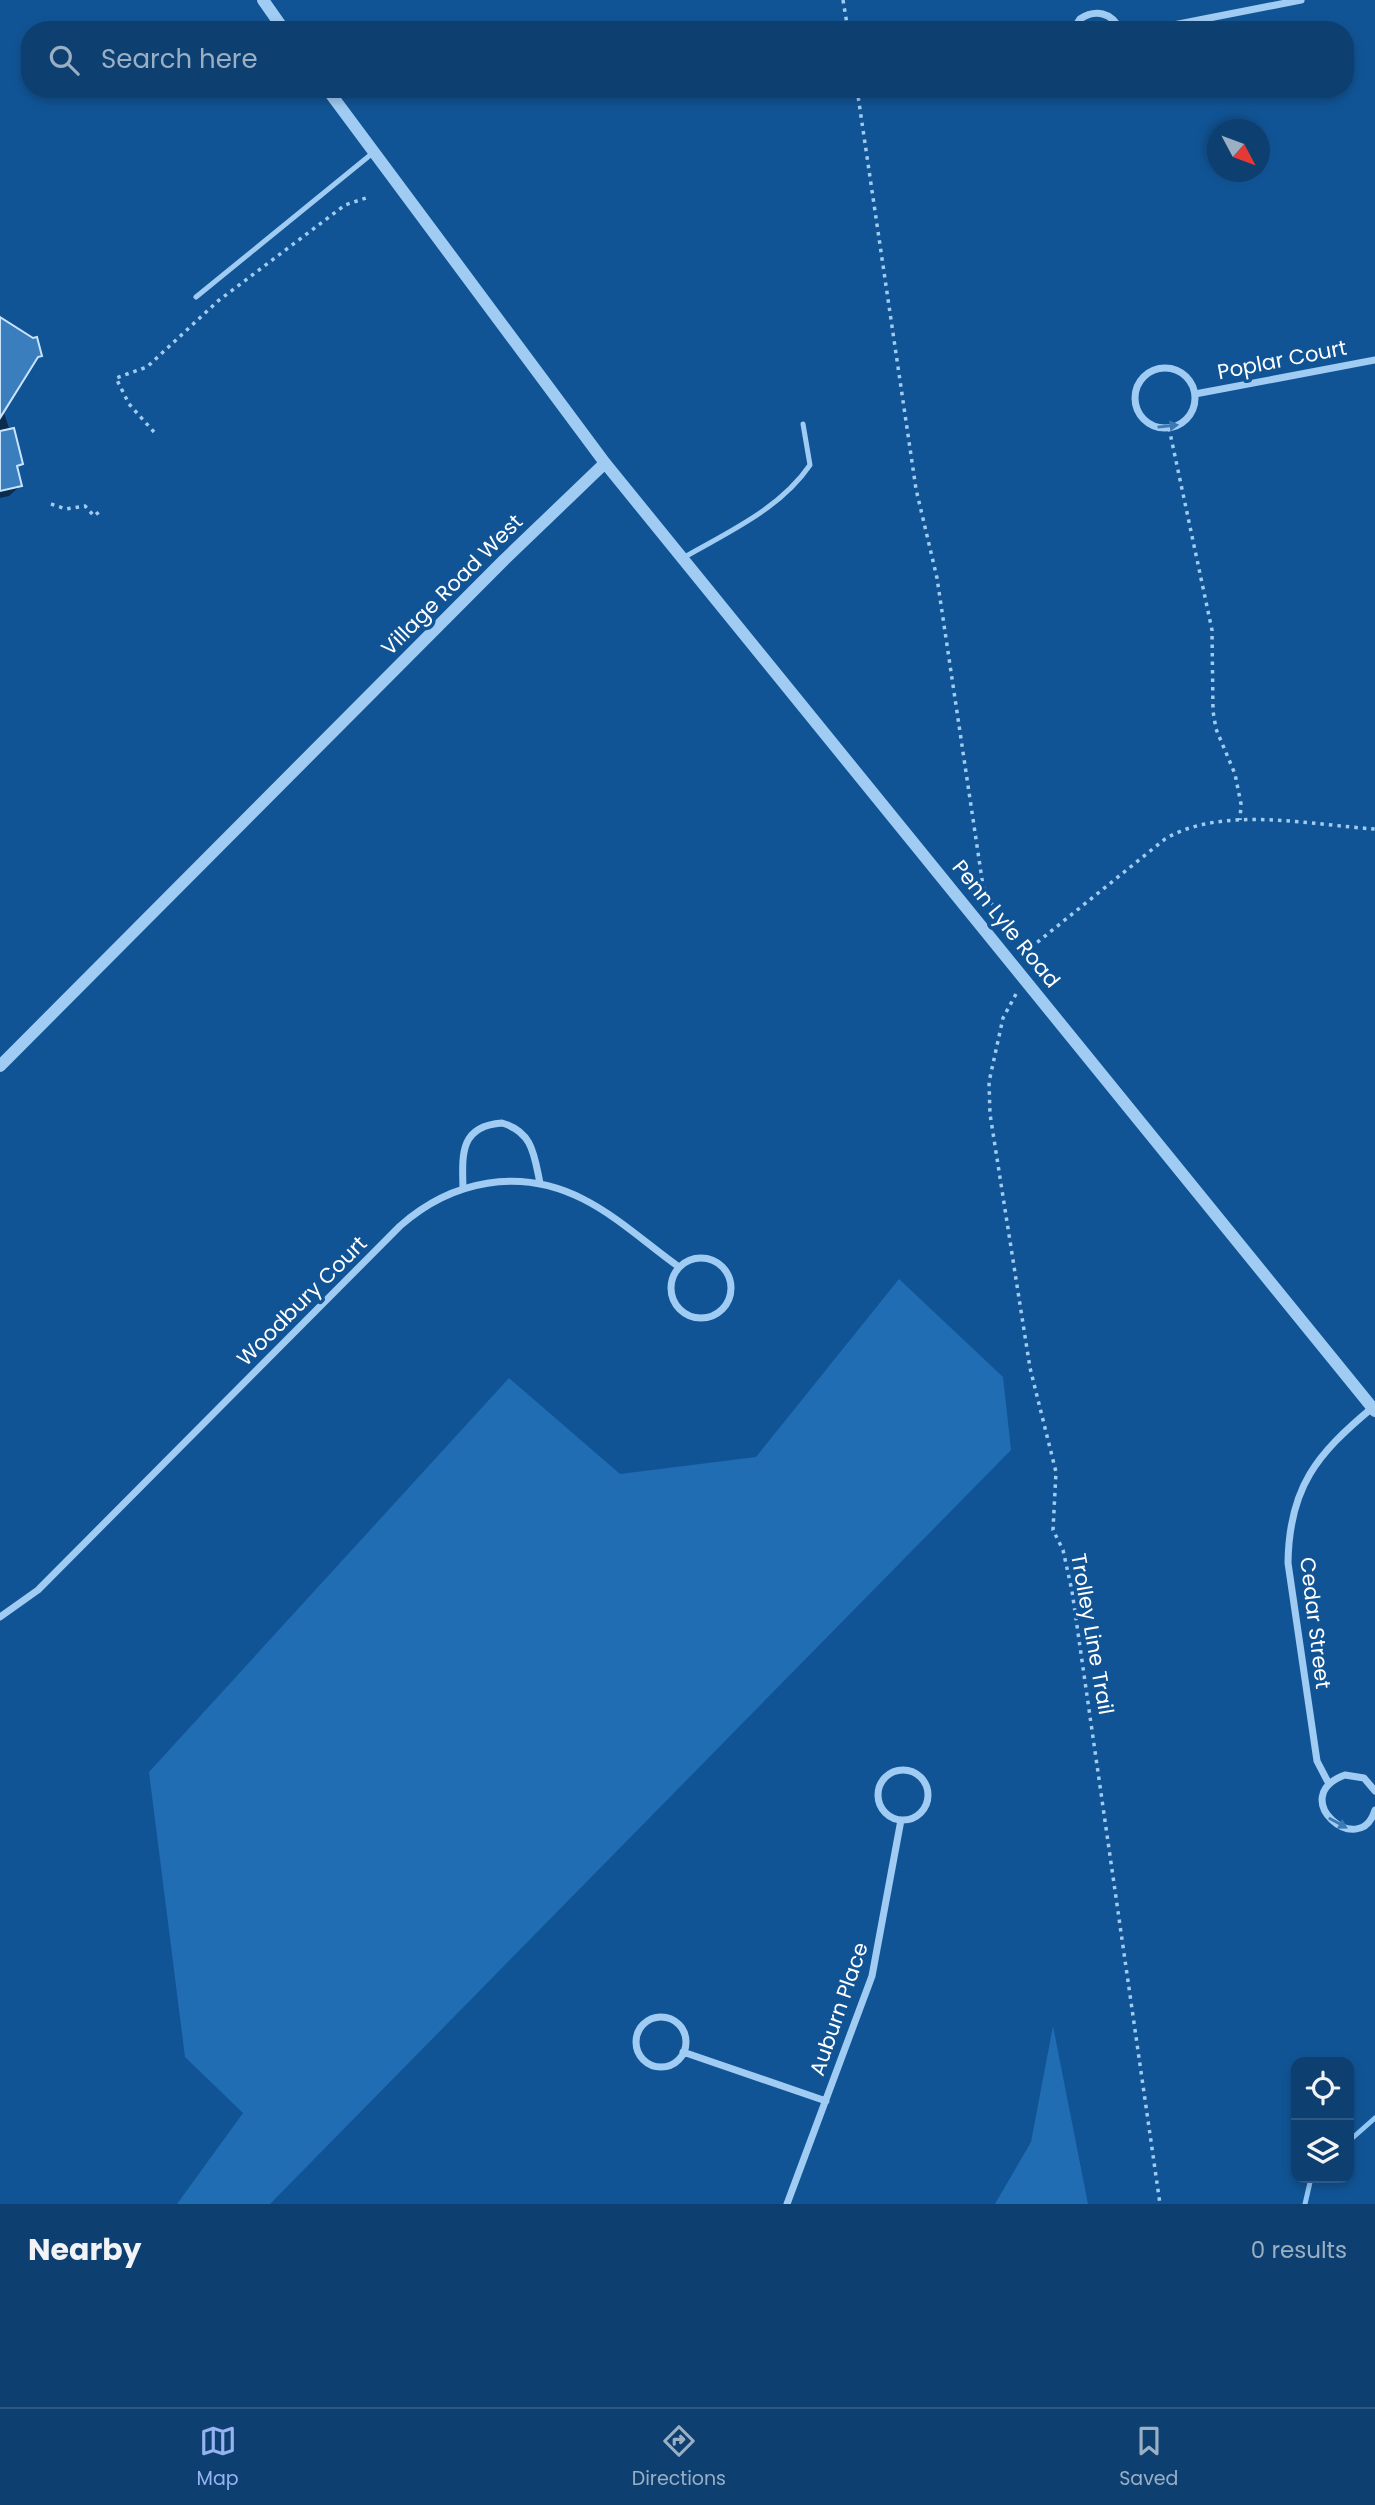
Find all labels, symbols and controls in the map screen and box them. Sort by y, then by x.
search box [21,21,1354,98]
icon: search [45,41,83,79]
text: Search here [101,41,258,77]
north arrow [1207,119,1270,182]
street label: Poplar Court [1215,333,1349,386]
one-way arrow [1157,420,1179,431]
street label: Village Road West [375,508,529,662]
street label: Penn Lyle Road [946,854,1067,994]
street label: Woodbury Court [230,1229,373,1372]
street label: Trolley Line Trail [1064,1551,1121,1717]
street label: Cedar Street [1293,1555,1338,1690]
one-way arrow [1328,1817,1347,1829]
street label: Auburn Place [802,1938,875,2079]
map controls [1291,2057,1354,2183]
button: locate [1291,2057,1354,2120]
button: layers [1291,2120,1354,2183]
text: Nearby [28,2228,142,2271]
text: 0 results [1251,2234,1347,2266]
tab: Map [197,2422,239,2493]
tab: Directions [632,2422,726,2493]
tab: Saved [1119,2422,1178,2493]

